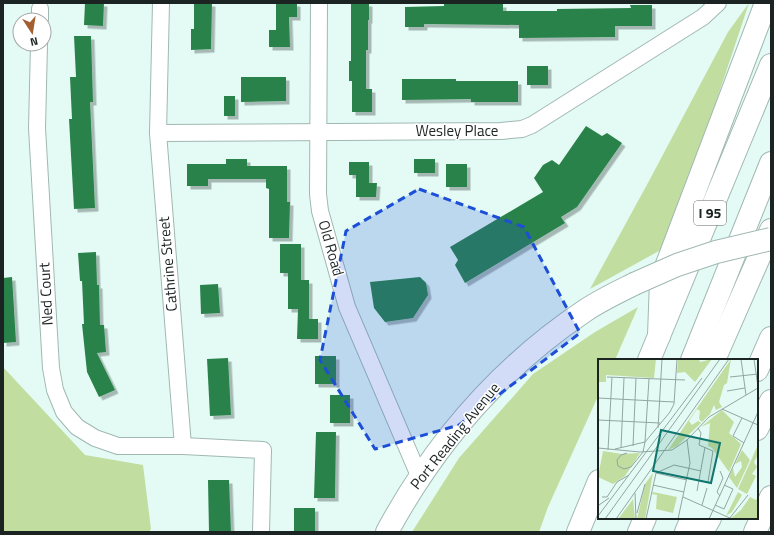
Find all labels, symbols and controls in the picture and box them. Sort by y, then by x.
north arrow [12,12,52,52]
text: N [29,33,39,50]
street label: Wesley Place [416,119,498,142]
road number: I 95 [694,201,726,225]
street label: Cathrine Street [152,215,183,312]
street label: Old Road [313,217,350,278]
street label: Ned Court [32,261,59,326]
inset map [598,359,758,519]
street label: Port Reading Avenue [404,377,505,494]

